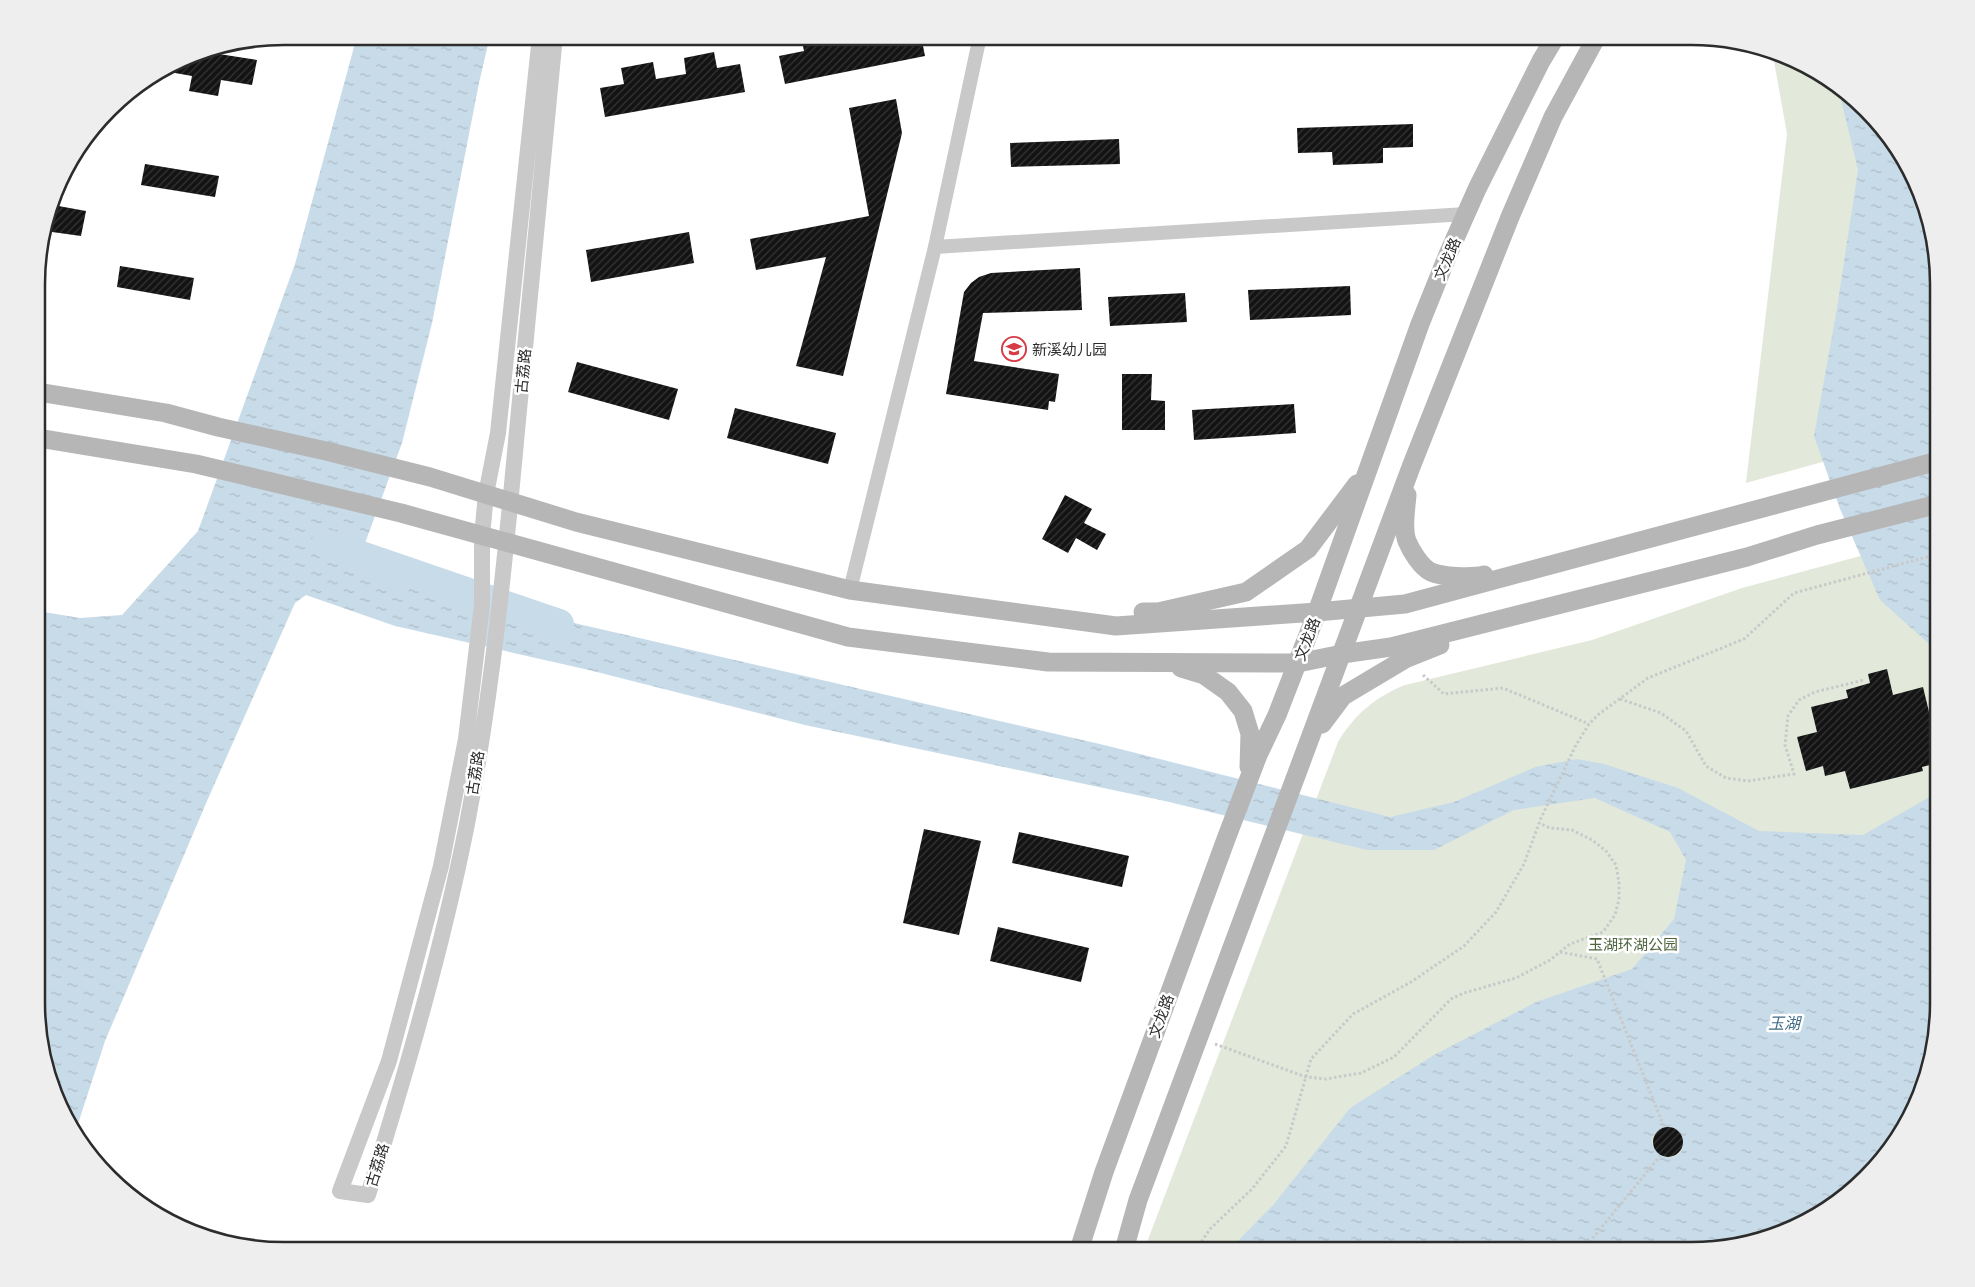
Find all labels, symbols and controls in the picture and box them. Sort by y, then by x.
street label: 文龙路 [1429,235,1465,283]
school or university icon: 新溪幼儿园 [1001,336,1027,362]
place label: 新溪幼儿园 [1032,340,1107,359]
street label: 古荔路 [512,348,534,394]
street label: 文龙路 [1290,615,1324,663]
street label: 古荔路 [462,749,488,797]
park label: 玉湖环湖公园 [1588,935,1678,954]
street label: 文龙路 [1144,992,1178,1040]
water label: 玉湖 [1768,1013,1803,1033]
street label: 古荔路 [361,1141,393,1189]

